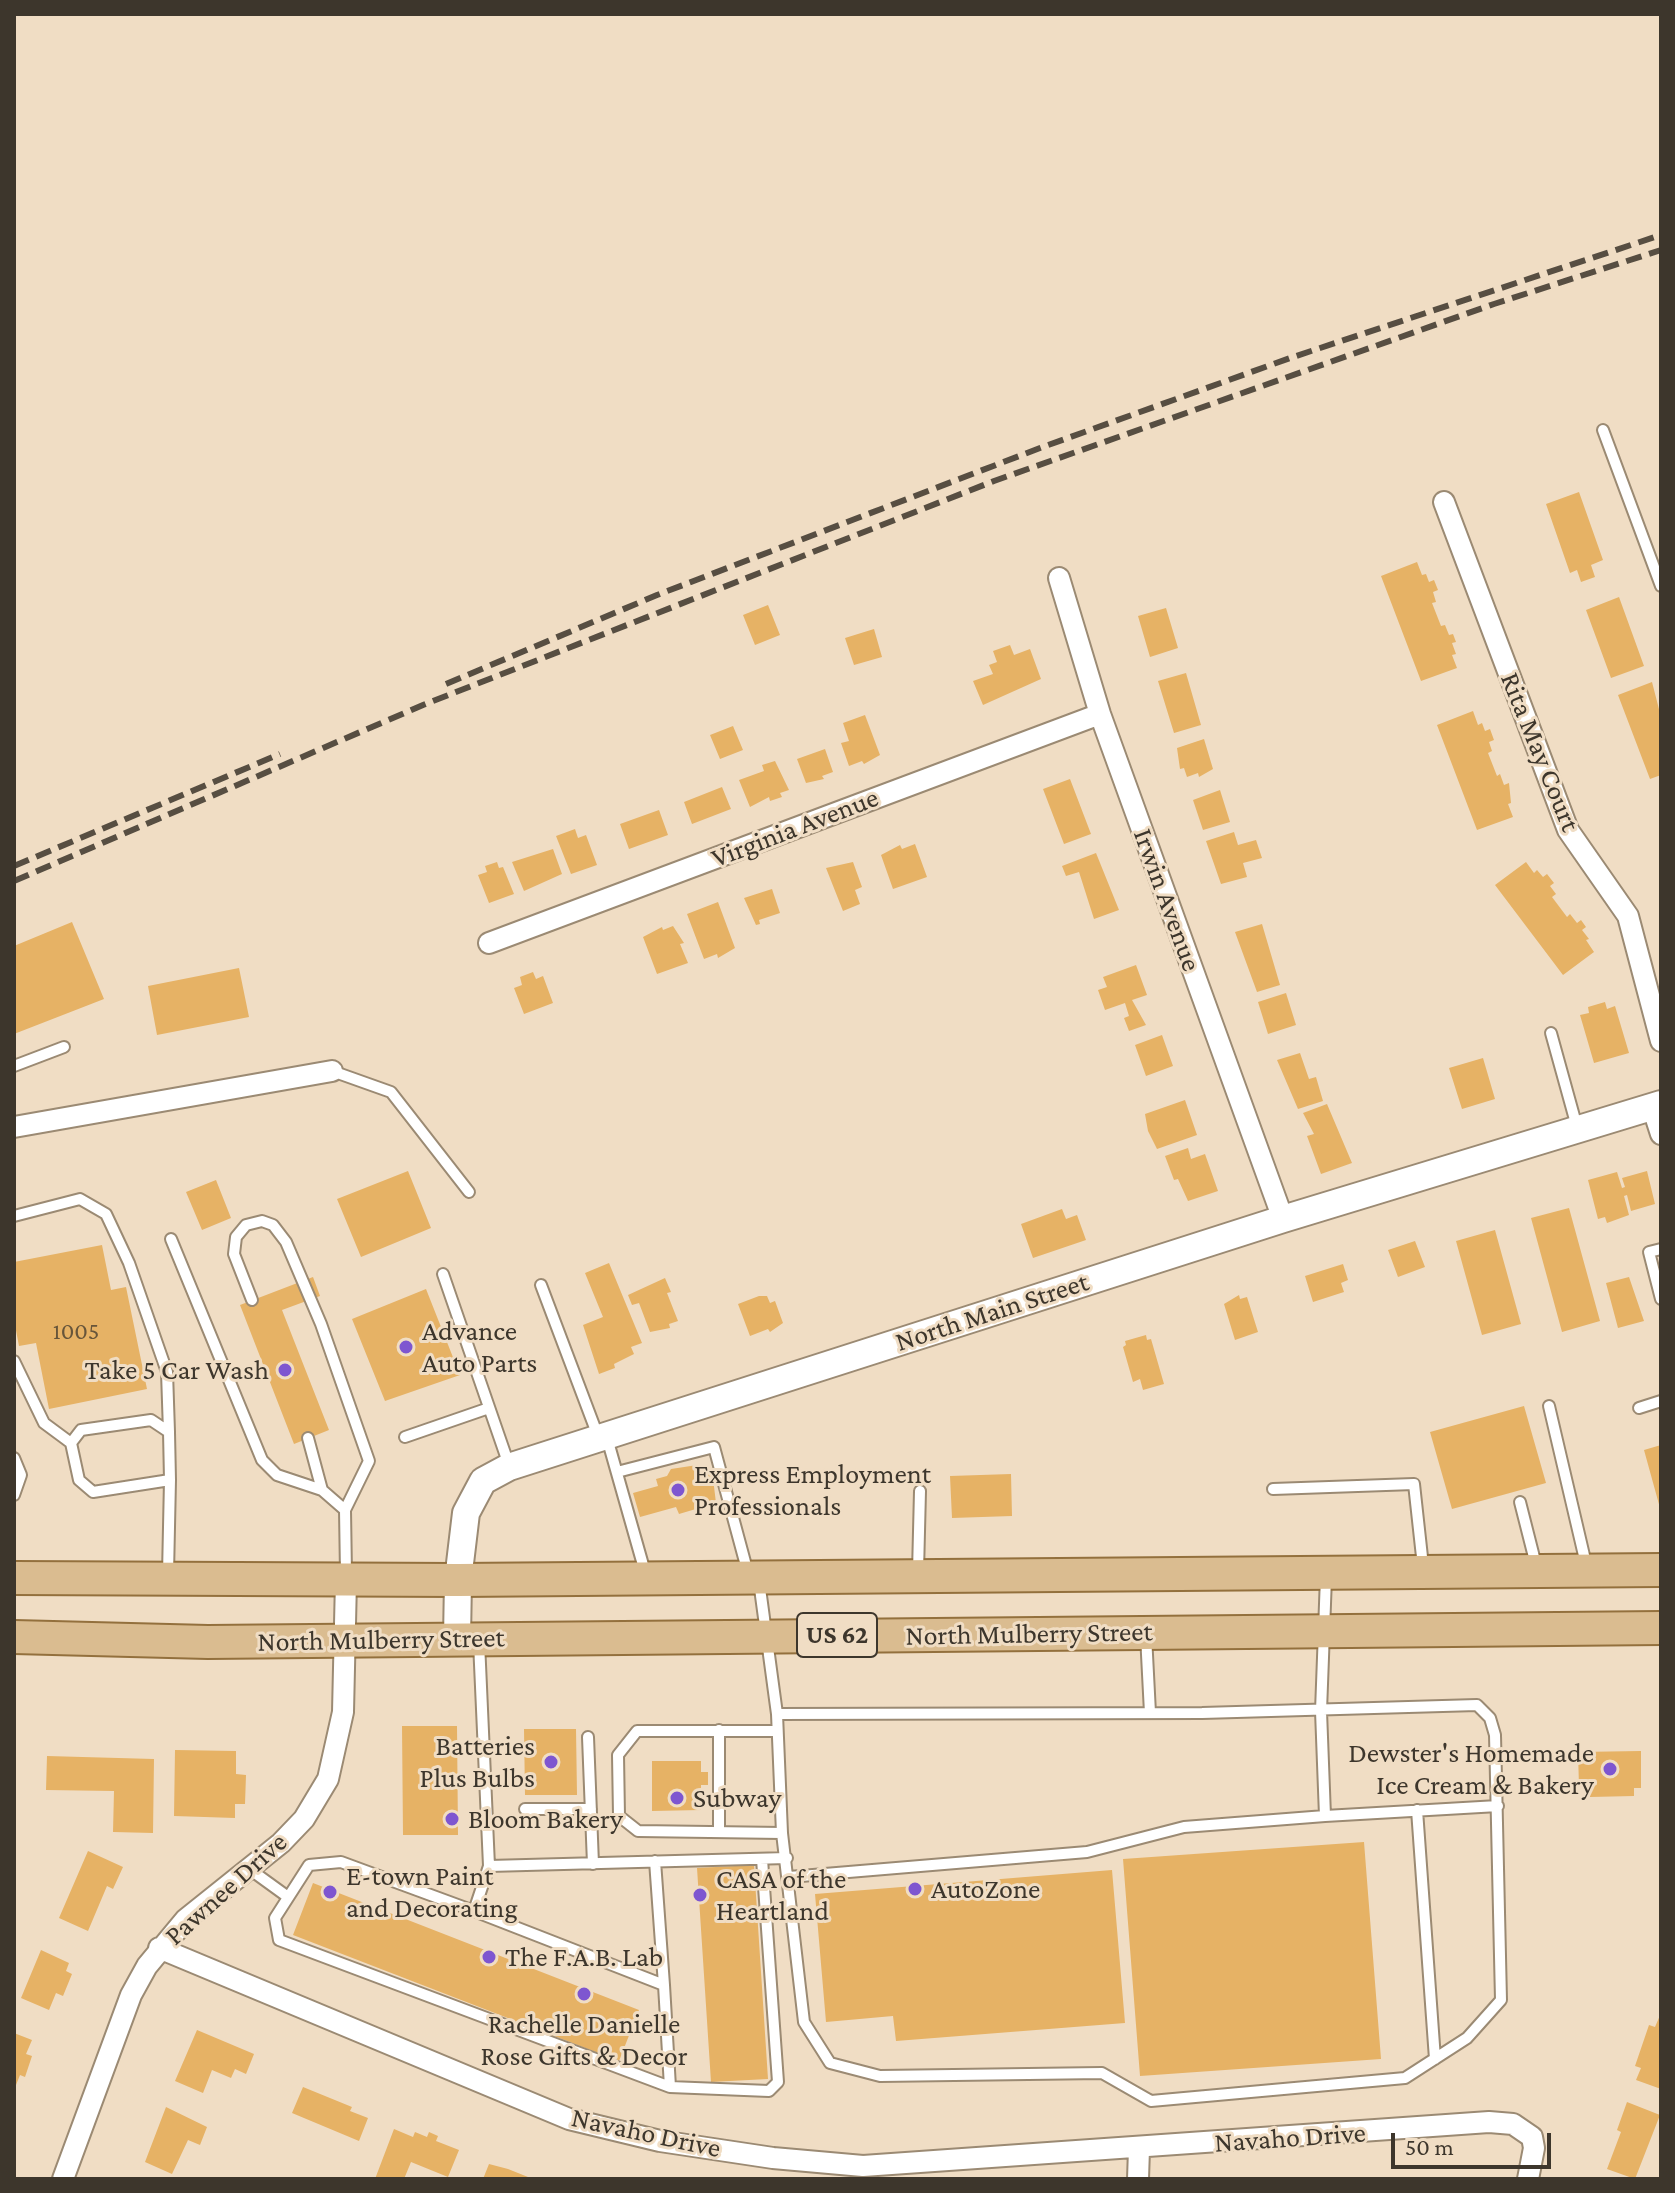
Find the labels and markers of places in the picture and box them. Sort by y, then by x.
place label: Advance Auto Parts [422,1314,537,1380]
marker: Advance Auto Parts [397,1338,415,1356]
place label: Take 5 Car Wash [85,1353,269,1387]
marker: Take 5 Car Wash [276,1361,294,1379]
place label: Express Employment Professionals [694,1457,931,1523]
marker: Express Employment Professionals [669,1481,687,1499]
place label: Batteries Plus Bulbs [420,1729,535,1795]
place label: Dewster's Homemade Ice Cream & Bakery [1348,1736,1594,1802]
marker: Batteries Plus Bulbs [542,1753,560,1771]
marker: Dewster's Homemade Ice Cream & Bakery [1601,1760,1619,1778]
place label: Subway [693,1781,781,1815]
marker: Subway [668,1789,686,1807]
place label: Bloom Bakery [468,1802,623,1836]
marker: Bloom Bakery [443,1810,461,1828]
place label: E-town Paint and Decorating [346,1859,518,1925]
place label: CASA of the Heartland [716,1862,846,1928]
place label: AutoZone [931,1872,1040,1906]
marker: AutoZone [906,1880,924,1898]
marker: E-town Paint and Decorating [321,1883,339,1901]
marker: CASA of the Heartland [691,1886,709,1904]
place label: The F.A.B. Lab [505,1940,663,1974]
marker: The F.A.B. Lab [480,1948,498,1966]
marker: Rachelle Danielle Rose Gifts & Decor [575,1985,593,2003]
place label: Rachelle Danielle Rose Gifts & Decor [480,2007,688,2073]

